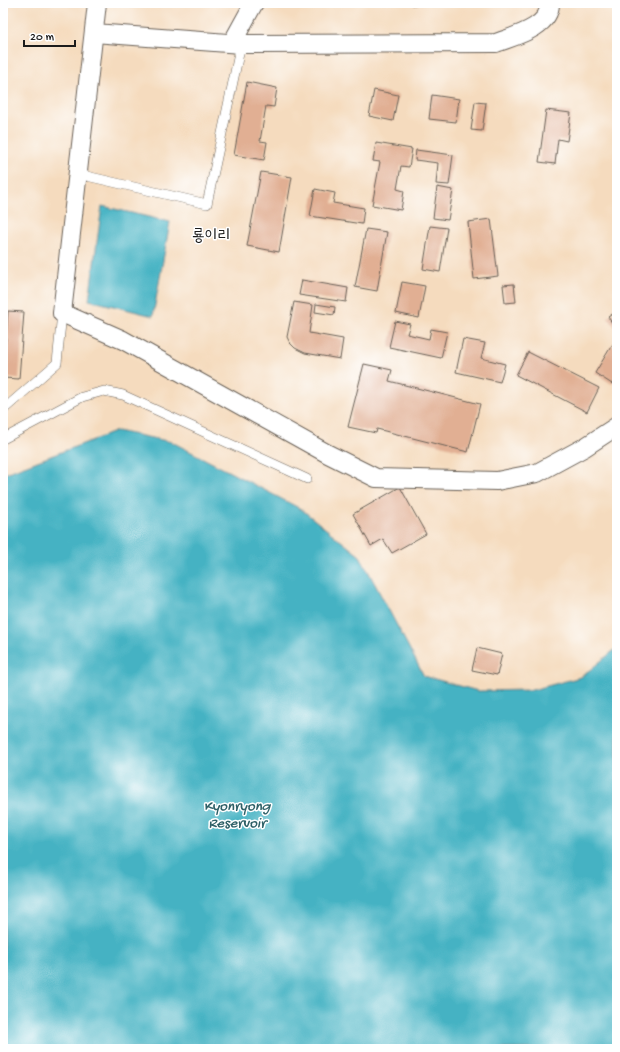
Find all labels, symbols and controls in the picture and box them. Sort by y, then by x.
scale bar [24,22,75,48]
text: 20 m [30,31,55,45]
district label: 룡이리 [192,227,230,247]
water label: Kyonryong Reservoir [204,798,272,833]

